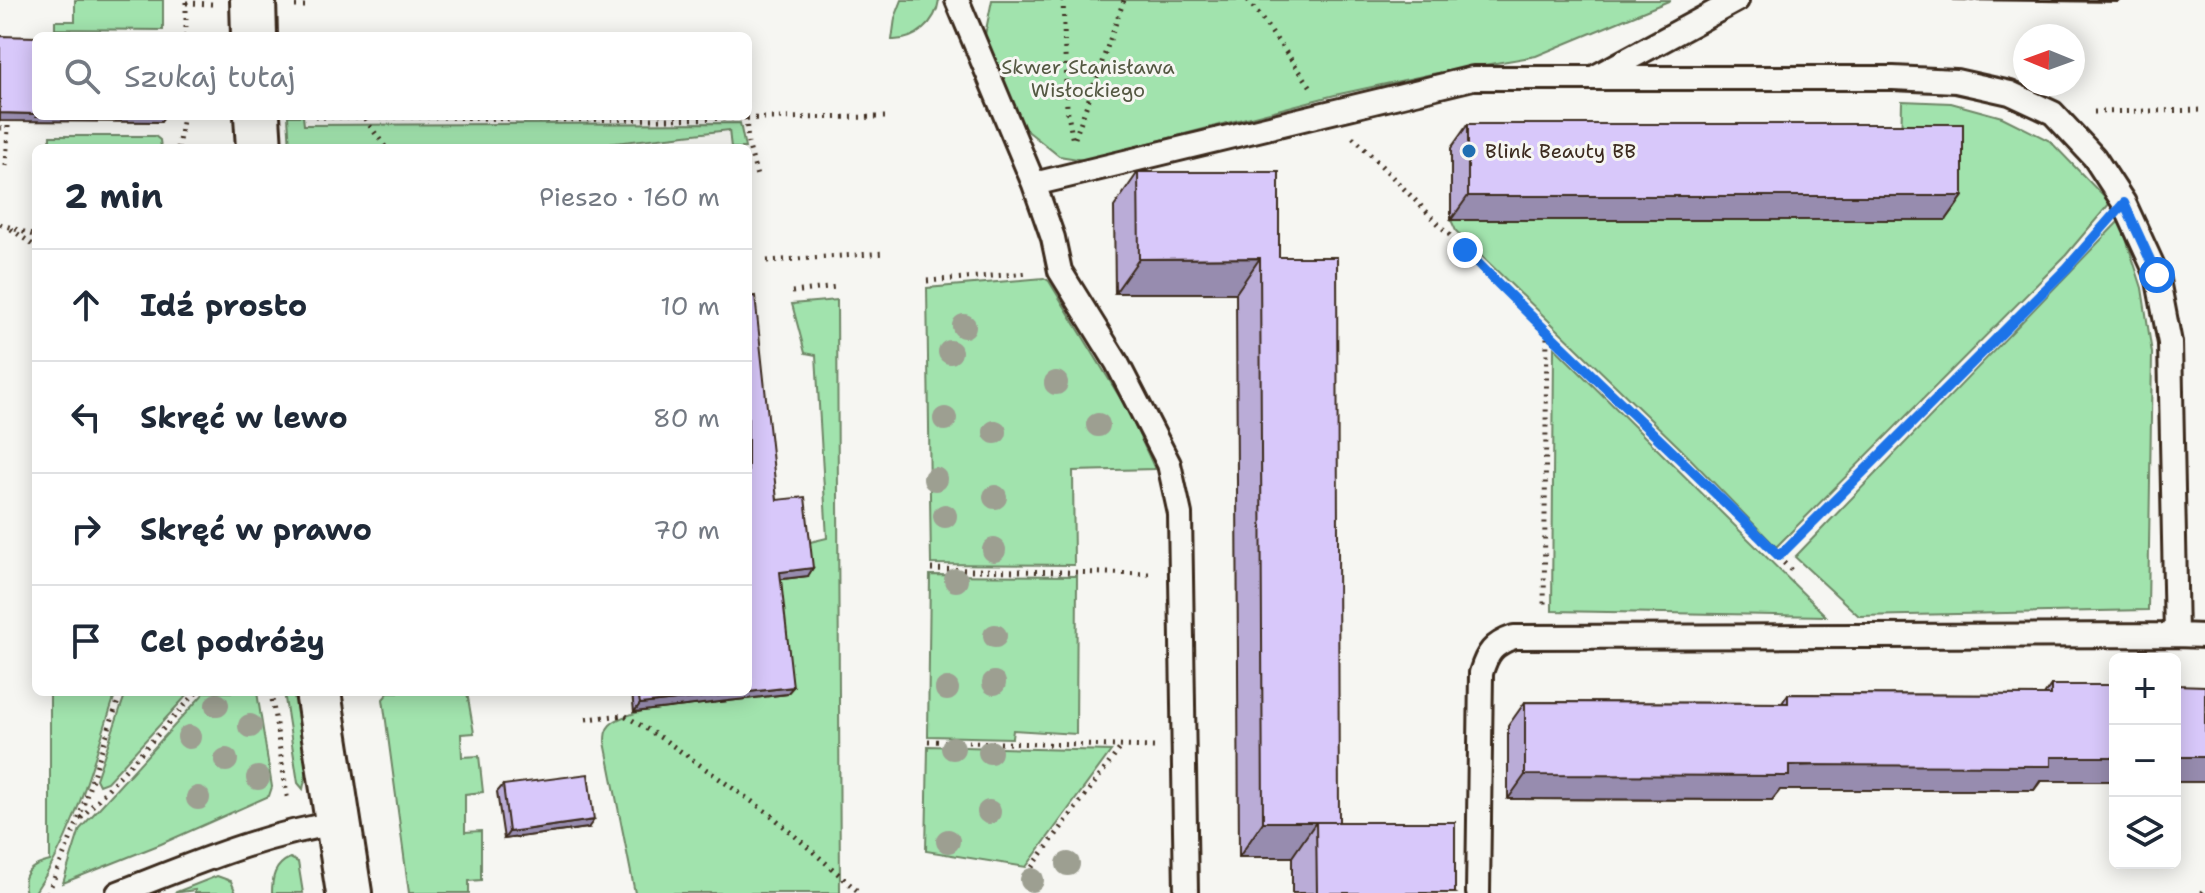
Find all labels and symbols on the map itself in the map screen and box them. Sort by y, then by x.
north arrow [2013,24,2085,96]
park label: Skwer Stanisława Wisłockiego [1001,54,1175,103]
place label: Blink Beauty BB [1485,138,1636,164]
marker: Blink Beauty BB [1460,142,1478,160]
route end [1447,232,1483,268]
route start [2139,257,2175,293]

